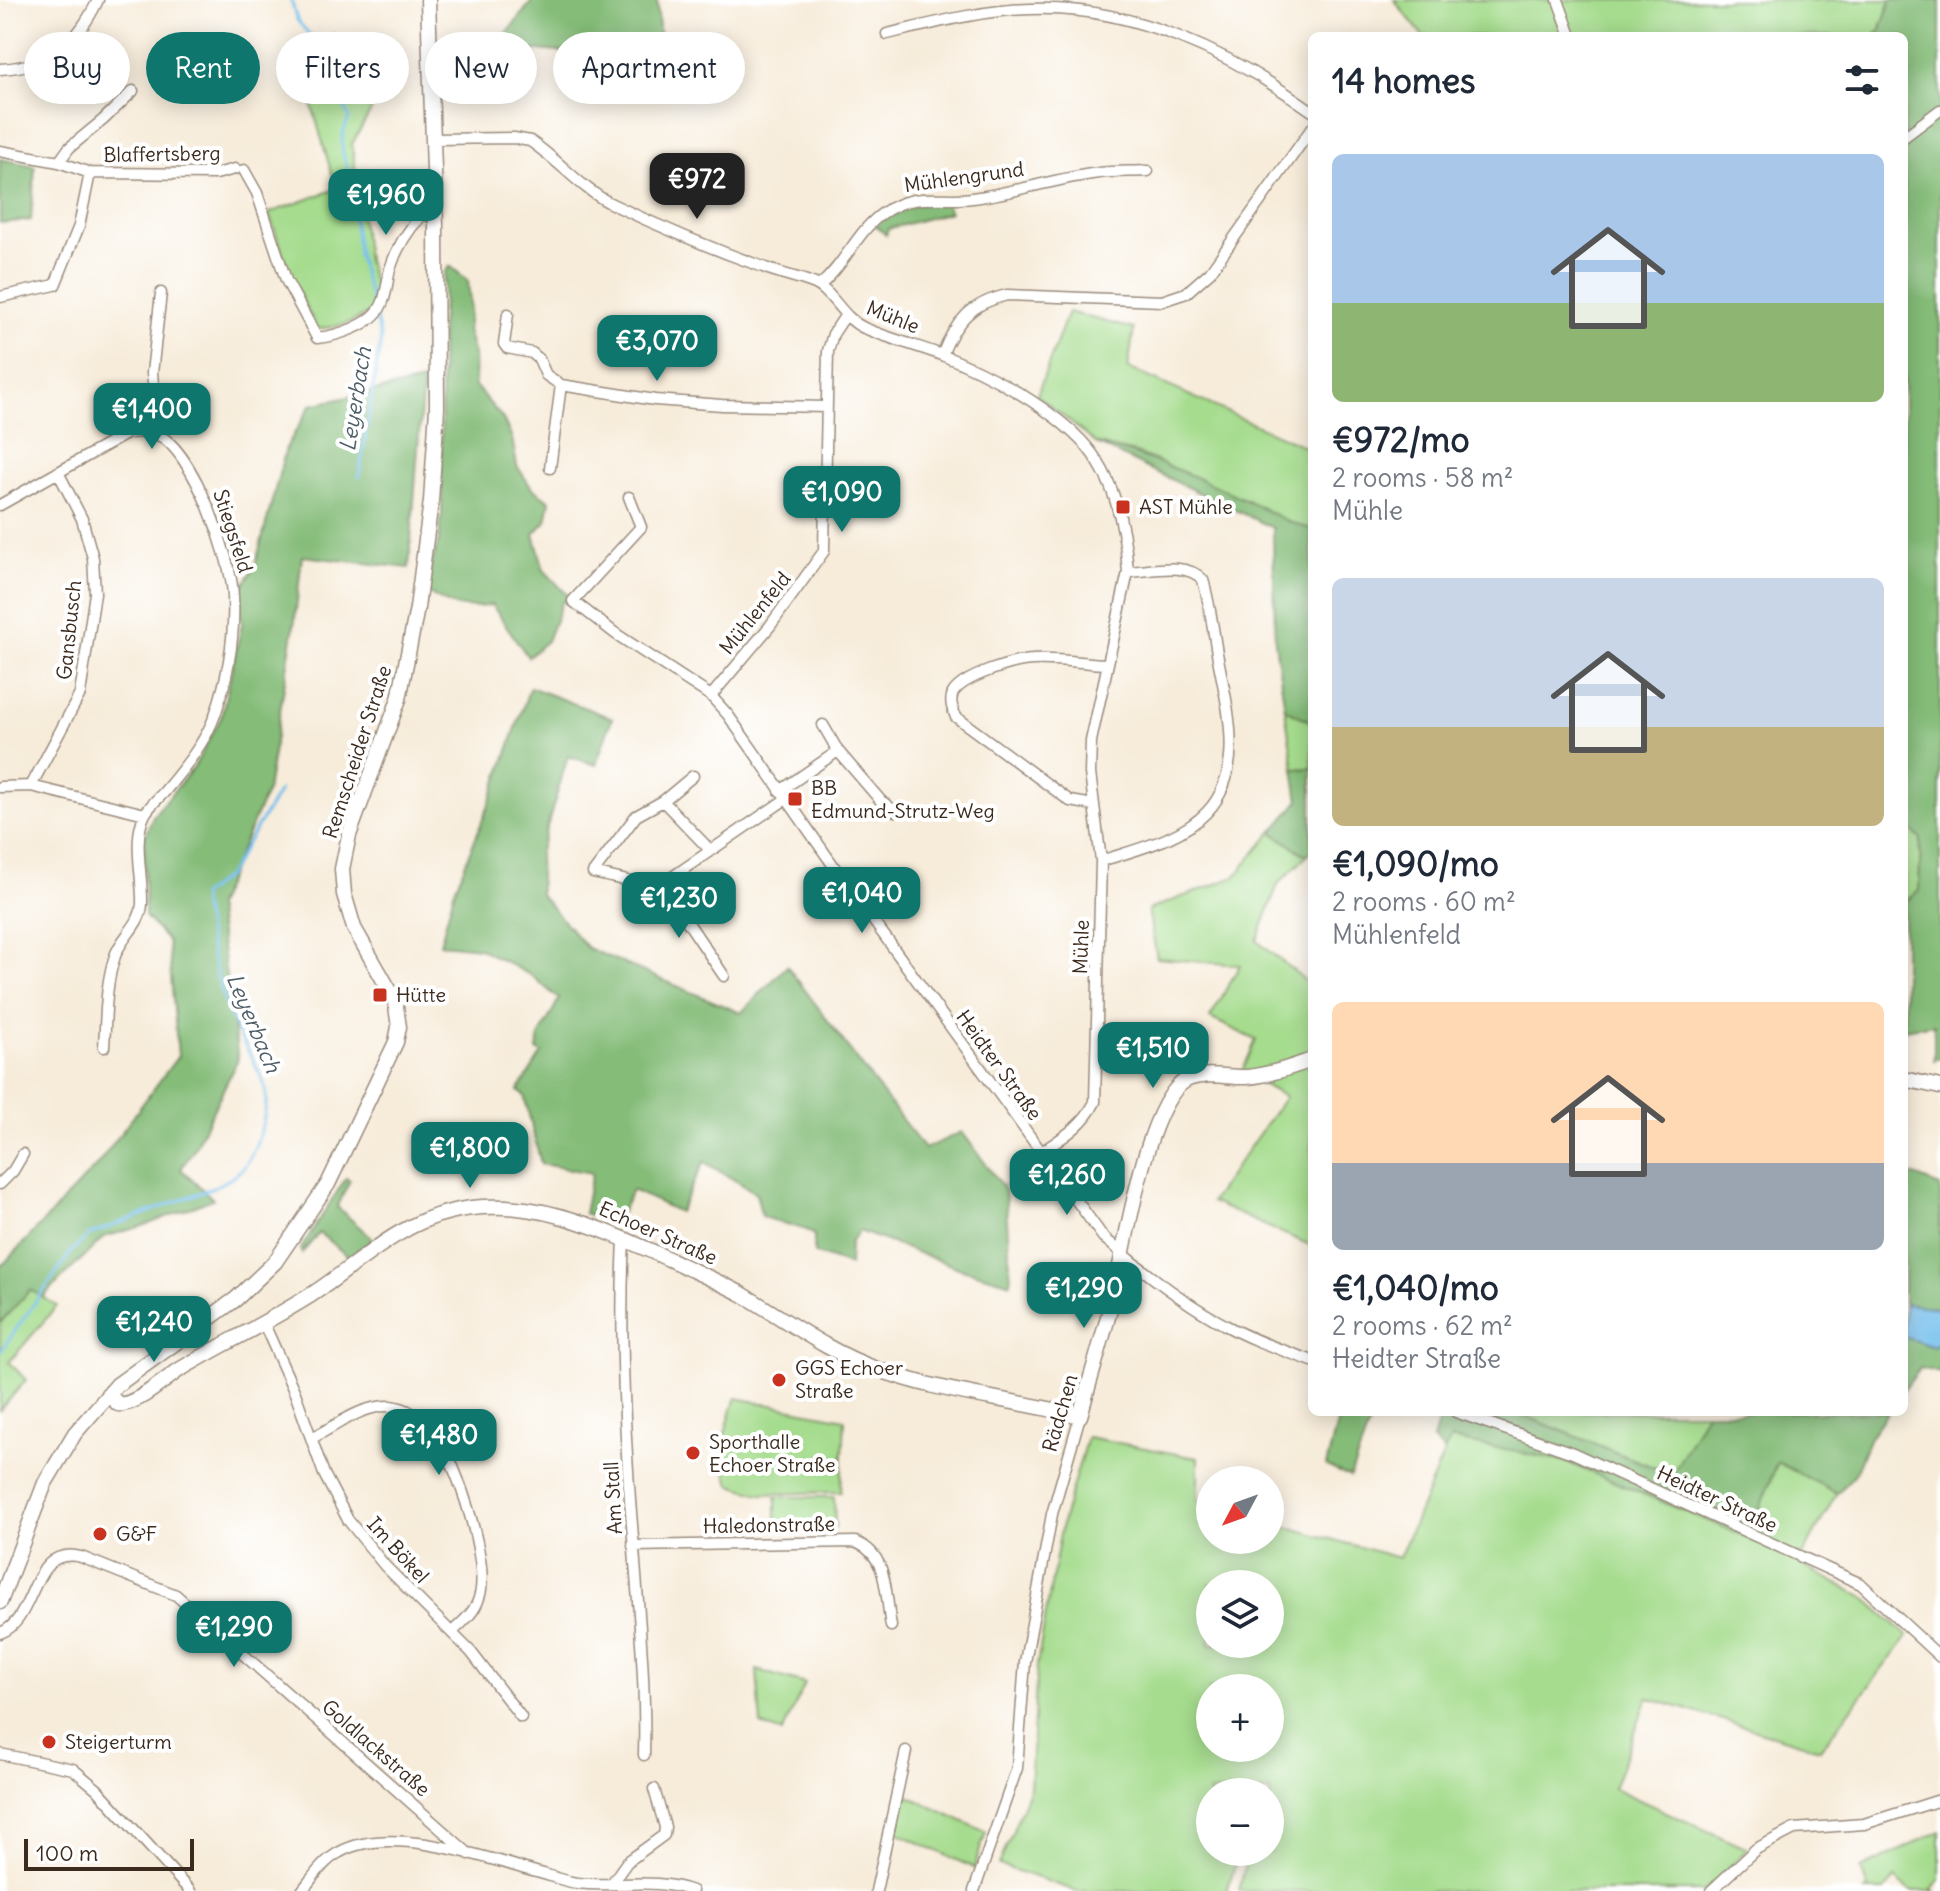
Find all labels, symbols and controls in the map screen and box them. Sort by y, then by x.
chip: Buy [24,32,130,104]
chip: Rent [146,32,260,104]
chip: Filters [276,32,409,104]
chip: New [425,32,537,104]
chip: Apartment [553,32,745,104]
icon: filters [1840,58,1884,102]
text: 14 homes [1332,59,1476,102]
street label: Blaffertsberg [103,140,221,167]
pin: €972 [650,153,744,221]
street label: Mühlengrund [903,156,1026,197]
text: €972 [668,162,726,195]
pin: €1,960 [321,169,451,237]
text: €1,960 [346,178,426,211]
icon: home [1536,206,1680,350]
street label: Mühle [863,295,923,338]
pin: €3,070 [592,315,722,383]
text: €3,070 [615,324,699,357]
water label: Leyerbach [333,344,377,453]
pin: €1,400 [87,383,217,451]
text: €1,400 [112,392,192,425]
text: €972/mo [1332,418,1470,461]
text: 2 rooms · 58 m² [1332,461,1513,494]
pin: €1,090 [777,466,907,534]
text: €1,090 [801,475,883,508]
street label: Stiegsfeld [208,486,259,576]
place label: AST Mühle [1139,494,1233,519]
text: Mühle [1332,494,1403,527]
marker: AST Mühle [1114,498,1132,516]
street label: Mühlenfeld [714,566,796,659]
street label: Gansbusch [51,579,86,681]
icon: home [1536,630,1680,774]
street label: Remscheider Straße [317,662,396,842]
place label: BB Edmund-Strutz-Weg [811,775,995,823]
marker: BB Edmund-Strutz-Weg [786,790,804,808]
text: €1,090/mo [1332,842,1499,885]
pin: €1,040 [797,867,927,935]
pin: €1,230 [614,872,744,940]
text: €1,040 [821,876,903,909]
text: €1,230 [640,881,718,914]
text: 2 rooms · 60 m² [1332,885,1516,918]
text: Mühlenfeld [1332,918,1461,951]
street label: Mühle [1067,919,1094,975]
water label: Leyerbach [221,969,288,1078]
place label: Hütte [396,982,446,1007]
marker: Hütte [371,986,389,1004]
street label: Heidter Straße [951,1005,1048,1125]
pin: €1,510 [1088,1022,1218,1090]
text: €1,510 [1116,1031,1190,1064]
icon: home [1536,1054,1680,1198]
pin: €1,800 [405,1122,535,1190]
text: €1,800 [429,1131,511,1164]
pin: €1,260 [1002,1149,1132,1217]
text: €1,260 [1028,1158,1106,1191]
street label: Echoer Straße [595,1195,721,1270]
pin: €1,290 [1019,1262,1149,1330]
text: €1,040/mo [1332,1266,1499,1309]
text: €1,290 [1045,1271,1123,1304]
pin: €1,240 [89,1296,219,1364]
text: €1,240 [115,1305,193,1338]
text: 2 rooms · 62 m² [1332,1309,1513,1342]
text: Heidter Straße [1332,1342,1501,1375]
place label: GGS Echoer Straße [795,1355,903,1403]
marker: GGS Echoer Straße [770,1371,788,1389]
street label: Rädchen [1037,1371,1083,1455]
pin: €1,480 [374,1409,504,1477]
text: €1,480 [400,1418,478,1451]
place label: Sporthalle Echoer Straße [709,1429,836,1477]
marker: Sporthalle Echoer Straße [684,1444,702,1462]
street label: Heidter Straße [1653,1460,1781,1537]
street label: Am Stall [598,1461,627,1535]
north arrow [1196,1466,1284,1554]
map controls [1196,1466,1284,1866]
street label: Im Bökel [362,1511,435,1588]
street label: Haledonstraße [703,1511,835,1538]
place label: G&F [116,1521,157,1546]
marker: G&F [91,1525,109,1543]
button: layers [1196,1570,1284,1658]
pin: €1,290 [169,1601,299,1669]
text: €1,290 [195,1610,273,1643]
button: + [1196,1674,1284,1762]
street label: Goldlackstraße [317,1694,435,1801]
place label: Steigerturm [65,1729,172,1754]
marker: Steigerturm [40,1733,58,1751]
button: − [1196,1778,1284,1866]
scale bar [24,1835,194,1871]
text: 100 m [36,1839,98,1867]

